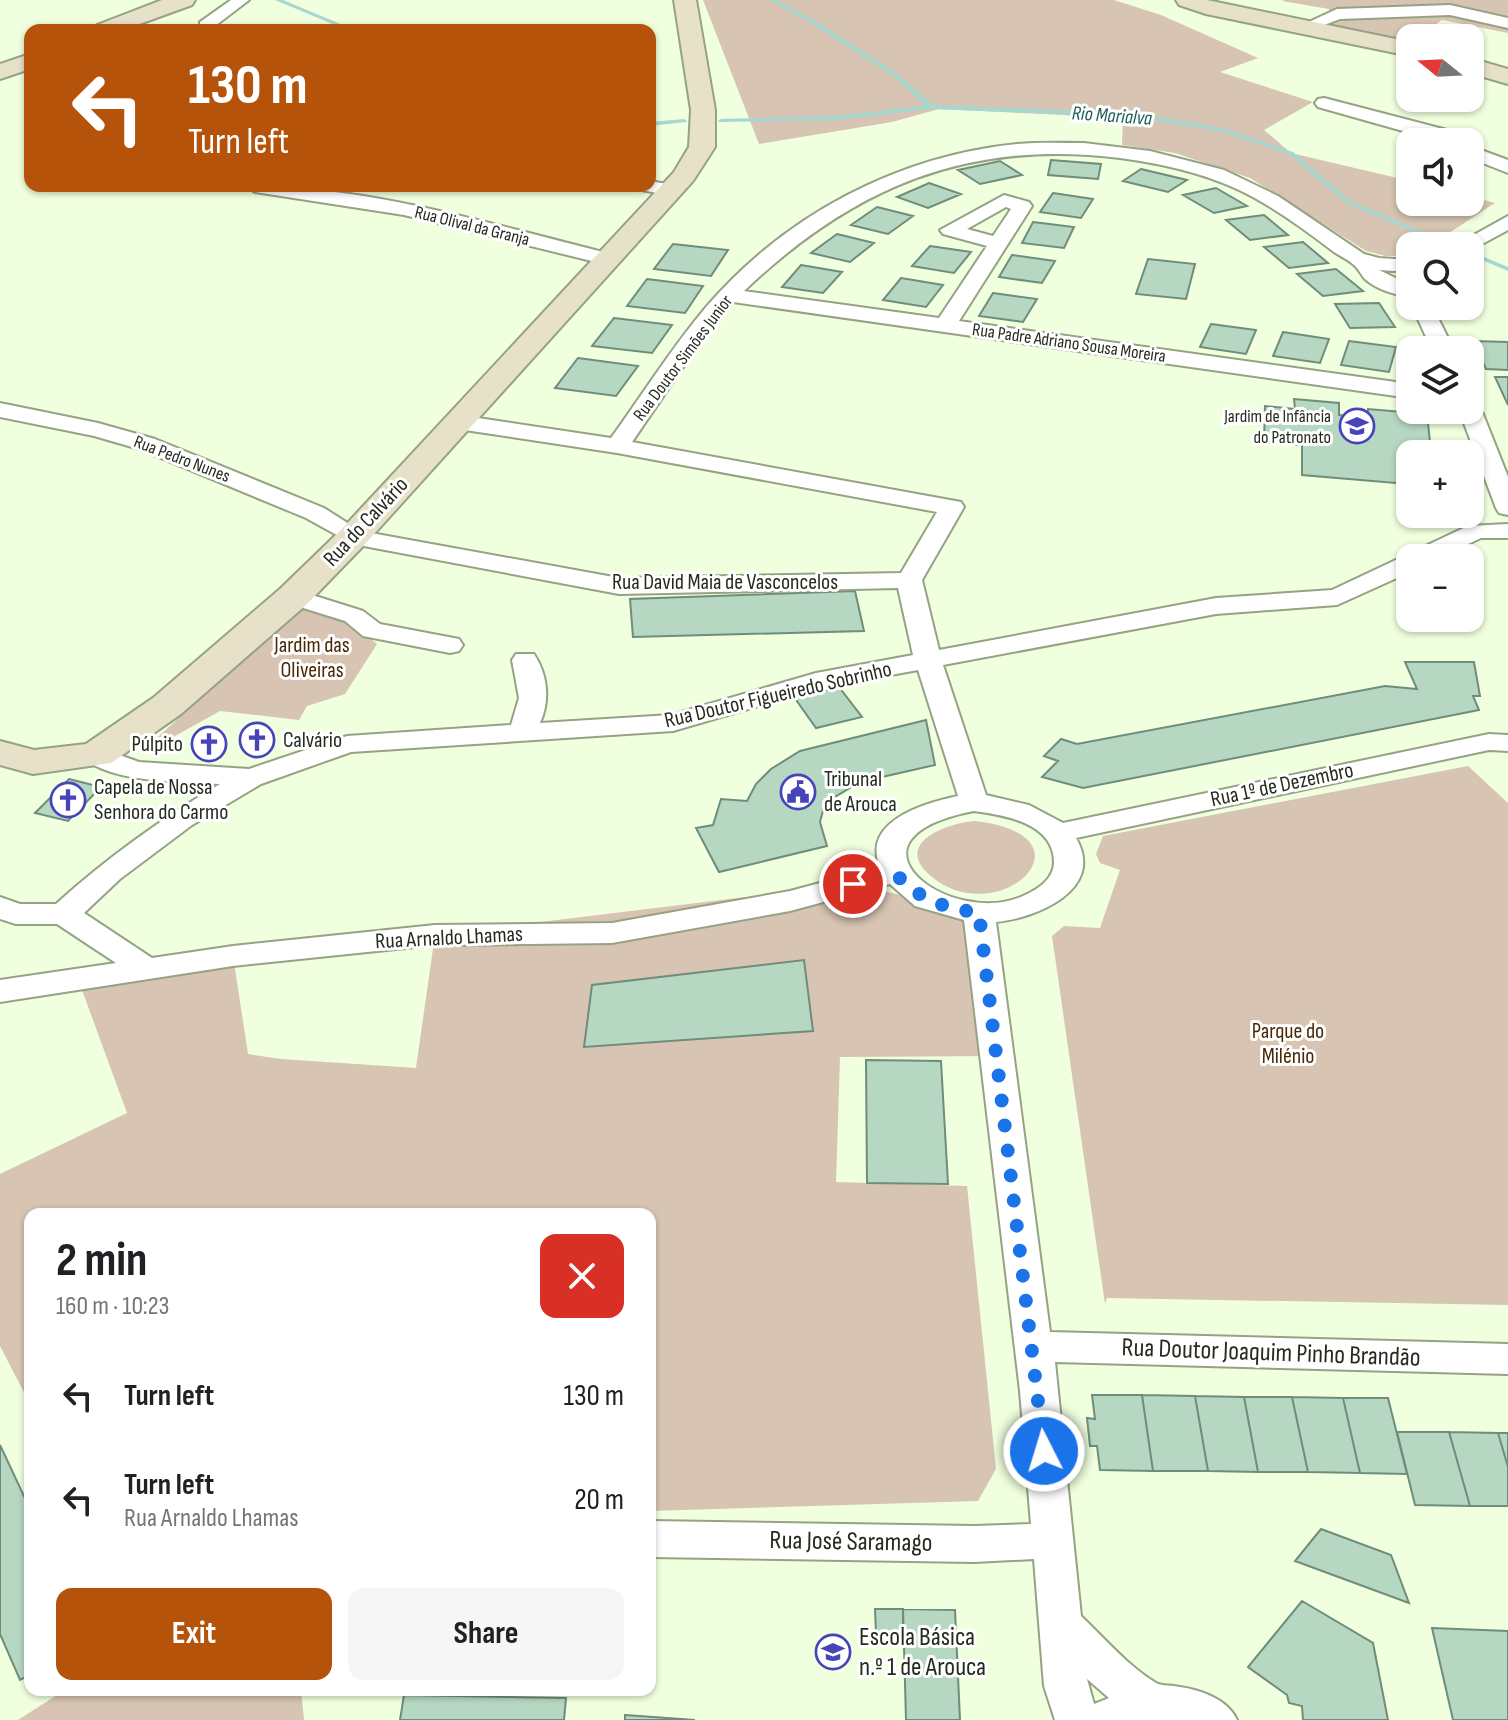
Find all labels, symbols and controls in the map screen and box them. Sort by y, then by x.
north arrow [1396,24,1484,112]
map controls [1396,24,1484,632]
text: 130 m [188,53,308,120]
icon: left [56,56,160,160]
water label: Rio Marialva [1071,101,1153,131]
text: Turn left [188,121,289,164]
button: sound [1396,128,1484,216]
street label: Rua Olival da Granja [413,202,532,250]
button: search [1396,232,1484,320]
street label: Rua Doutor Simões Junior [629,291,737,425]
street label: Rua Padre Adriano Sousa Moreira [971,319,1167,367]
button: layers [1396,336,1484,424]
place label: Jardim de Infância do Patronato [1223,406,1331,448]
school or university icon: Jardim de Infância do Patronato [1338,407,1376,445]
street label: Rua Pedro Nunes [131,431,233,487]
button: + [1396,440,1484,528]
street label: Rua do Calvário [318,472,414,572]
button: − [1396,544,1484,632]
street label: Rua David Maia de Vasconcelos [612,569,838,596]
park label: Jardim das Oliveiras [273,632,350,684]
street label: Rua Doutor Figueiredo Sobrinho [662,656,894,734]
church icon: Calvário [238,721,276,759]
church icon: Púlpito [190,725,228,763]
place label: Calvário [283,727,342,754]
place label: Púlpito [132,731,183,758]
street label: Rua 1º de Dezembro [1208,757,1356,813]
place label: Tribunal de Arouca [824,766,897,818]
public building icon: Tribunal de Arouca [779,773,817,811]
place label: Capela de Nossa Senhora do Carmo [94,774,228,826]
church icon: Capela de Nossa Senhora do Carmo [49,781,87,819]
pin [819,850,887,918]
icon: arrive [831,862,875,906]
street label: Rua Arnaldo Lhamas [375,921,524,955]
park label: Parque do Milénio [1252,1018,1324,1070]
text: 2 min [56,1232,147,1289]
button: close [540,1234,624,1318]
text: 160 m · 10:23 [56,1291,169,1322]
street label: Rua Doutor Joaquim Pinho Brandão [1121,1332,1421,1374]
icon: left [56,1374,100,1418]
text: Turn left [124,1378,214,1414]
text: 130 m [564,1378,624,1414]
position arrow [1002,1409,1086,1493]
text: Turn left [124,1467,214,1503]
icon: left [56,1478,100,1522]
text: 20 m [574,1482,624,1518]
text: Rua Arnaldo Lhamas [124,1503,299,1534]
street label: Rua José Saramago [769,1525,933,1559]
button: Exit [56,1588,332,1680]
button: Share [348,1588,624,1680]
place label: Escola Básica n.º 1 de Arouca [859,1622,986,1683]
school or university icon: Escola Básica n.º 1 de Arouca [814,1633,852,1671]

